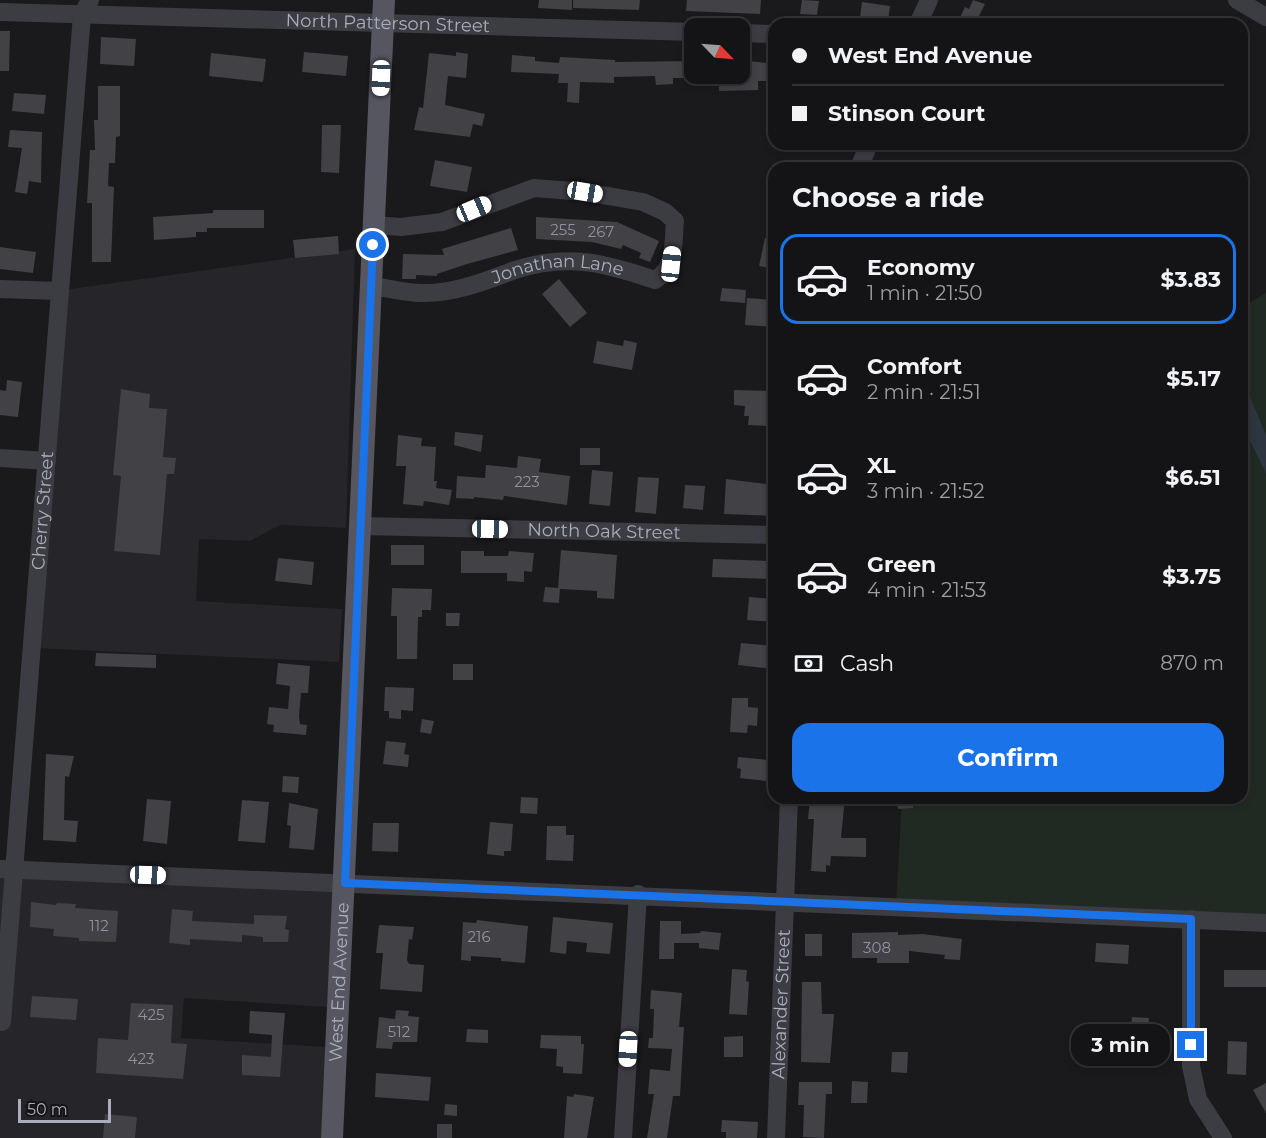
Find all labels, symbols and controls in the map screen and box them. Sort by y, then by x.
street label: North Patterson Street [285,9,490,37]
north arrow [684,18,750,84]
map controls [684,18,750,84]
text: West End Avenue [828,42,1032,69]
car [371,60,391,96]
text: Stinson Court [828,100,985,127]
car [566,180,604,204]
text: Choose a ride [792,181,984,214]
car [454,194,494,224]
house number: 255 [550,220,576,239]
house number: 267 [588,222,614,241]
route start [359,231,386,258]
car [660,245,682,283]
street label: Jonathan Lane [488,250,626,289]
icon: car [795,252,849,306]
text: Economy [867,254,975,281]
text: $3.83 [1160,266,1221,293]
text: 1 min · 21:50 [867,281,982,305]
icon: car [795,351,849,405]
text: Comfort [867,353,962,380]
text: $5.17 [1166,365,1221,392]
text: 2 min · 21:51 [867,380,981,404]
street label: Cherry Street [27,450,58,571]
icon: car [795,450,849,504]
text: XL [867,452,896,479]
text: $6.51 [1165,464,1221,491]
house number: 223 [514,472,540,491]
text: 3 min · 21:52 [867,479,985,503]
street label: North Oak Street [527,519,681,544]
car [472,520,508,538]
icon: car [795,549,849,603]
text: Green [867,551,936,578]
text: $3.75 [1162,563,1221,590]
text: 4 min · 21:53 [867,578,986,602]
icon: cash [792,647,825,680]
text: Cash [840,650,894,677]
text: 870 m [1160,651,1224,675]
button: Confirm [792,723,1224,792]
car [130,865,166,885]
street label: West End Avenue [324,902,354,1063]
house number: 112 [89,916,109,935]
house number: 216 [467,927,491,946]
street label: Alexander Street [767,929,795,1080]
house number: 308 [863,938,891,957]
house number: 425 [138,1005,164,1024]
house number: 512 [388,1022,410,1041]
callout: 3 min [1071,1024,1170,1066]
car [618,1031,638,1067]
route end [1177,1031,1204,1058]
text: 3 min [1091,1033,1150,1057]
house number: 423 [128,1049,154,1068]
scale bar [18,1096,111,1124]
text: 50 m [27,1100,68,1119]

